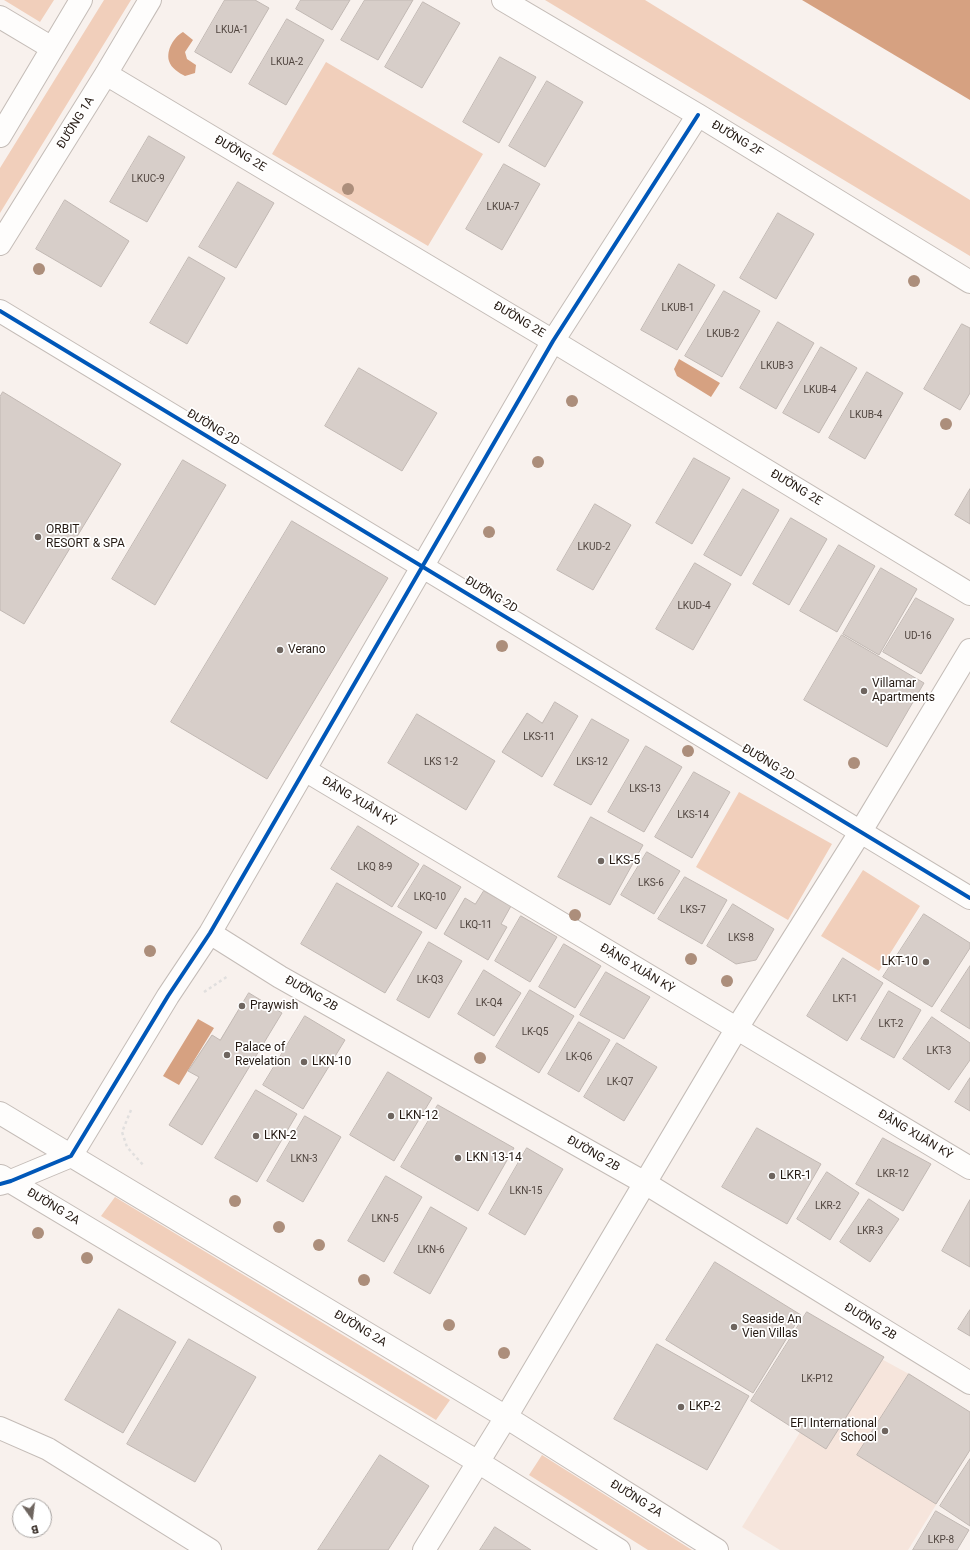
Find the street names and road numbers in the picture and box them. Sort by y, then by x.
street label: ĐƯỜNG 1A [54,94,98,152]
street label: ĐƯỜNG 2F [709,118,765,160]
street label: ĐƯỜNG 2E [211,133,269,175]
street label: ĐƯỜNG 2E [490,299,548,341]
street label: ĐƯỜNG 2D [184,407,242,449]
street label: ĐƯỜNG 2E [767,467,825,509]
street label: ĐƯỜNG 2D [462,574,520,616]
street label: ĐƯỜNG 2D [739,742,797,784]
street label: ĐẶNG XUÂN KỲ [319,774,399,830]
street label: ĐẶNG XUÂN KỲ [597,941,677,997]
street label: ĐƯỜNG 2B [282,973,340,1015]
street label: ĐẶNG XUÂN KỲ [875,1107,955,1163]
street label: ĐƯỜNG 2B [564,1133,622,1175]
street label: ĐƯỜNG 2A [24,1186,82,1228]
street label: ĐƯỜNG 2B [841,1300,899,1344]
street label: ĐƯỜNG 2A [331,1308,389,1350]
street label: ĐƯỜNG 2A [607,1477,665,1521]

